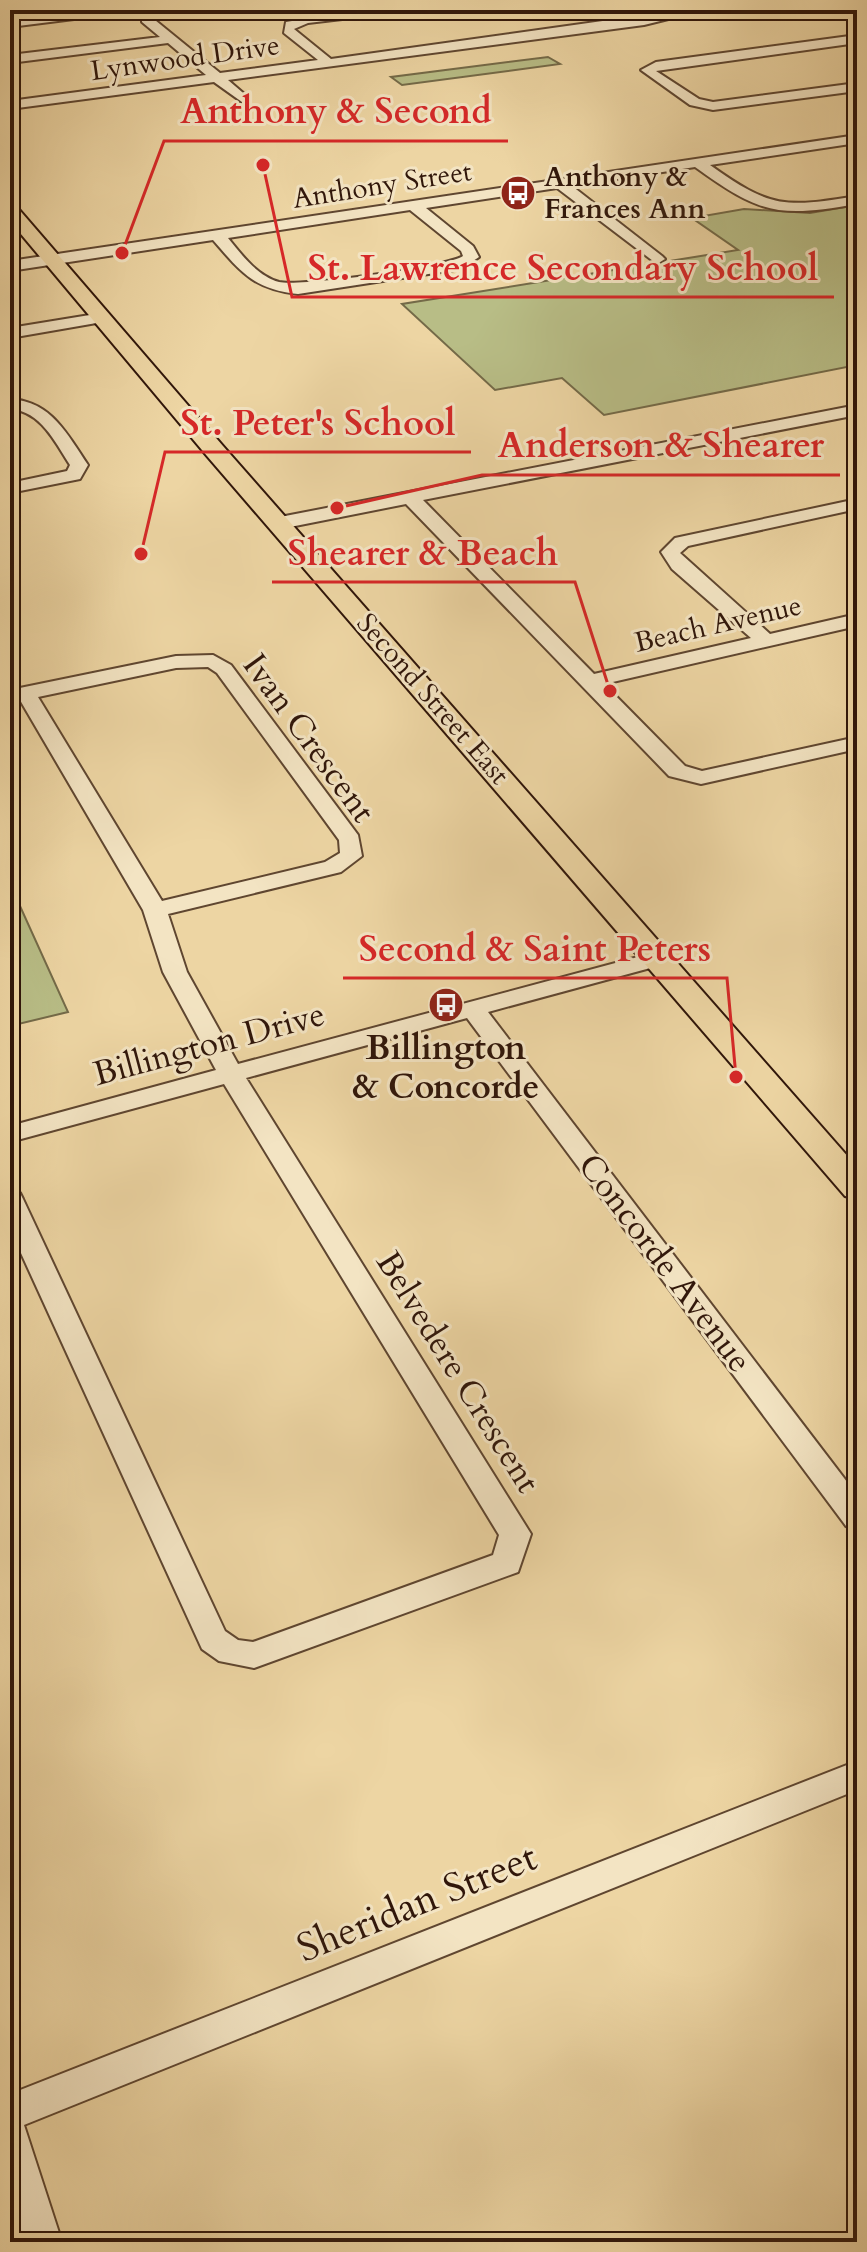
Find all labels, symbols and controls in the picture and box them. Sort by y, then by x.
street label: Lynwood Drive [88,26,282,90]
callout: Anthony & Second [164,81,508,141]
text: Anthony & Second [180,87,492,136]
street label: Anthony Street [290,152,474,218]
place label: Anthony & Frances Ann [544,158,706,228]
bus stop icon: Anthony & Frances Ann [499,174,537,212]
callout: St. Lawrence Secondary School [292,237,834,297]
text: St. Lawrence Secondary School [308,244,818,293]
callout: St. Peter's School [165,392,471,452]
text: St. Peter's School [181,399,455,448]
callout: Anderson & Shearer [482,415,840,475]
text: Anderson & Shearer [498,421,825,470]
callout: Shearer & Beach [272,522,575,582]
text: Shearer & Beach [288,529,558,578]
street label: Beach Avenue [631,586,805,662]
street label: Second Street East [348,605,518,793]
street label: Ivan Crescent [232,644,386,832]
callout: Second & Saint Peters [343,918,727,978]
text: Second & Saint Peters [359,925,711,974]
bus stop icon: Billington & Concorde [427,986,465,1024]
street label: Billington Drive [88,991,330,1097]
place label: Billington & Concorde [353,1025,539,1110]
street label: Concorde Avenue [568,1144,762,1382]
street label: Belvedere Crescent [365,1243,551,1502]
street label: Sheridan Street [289,1830,546,1976]

